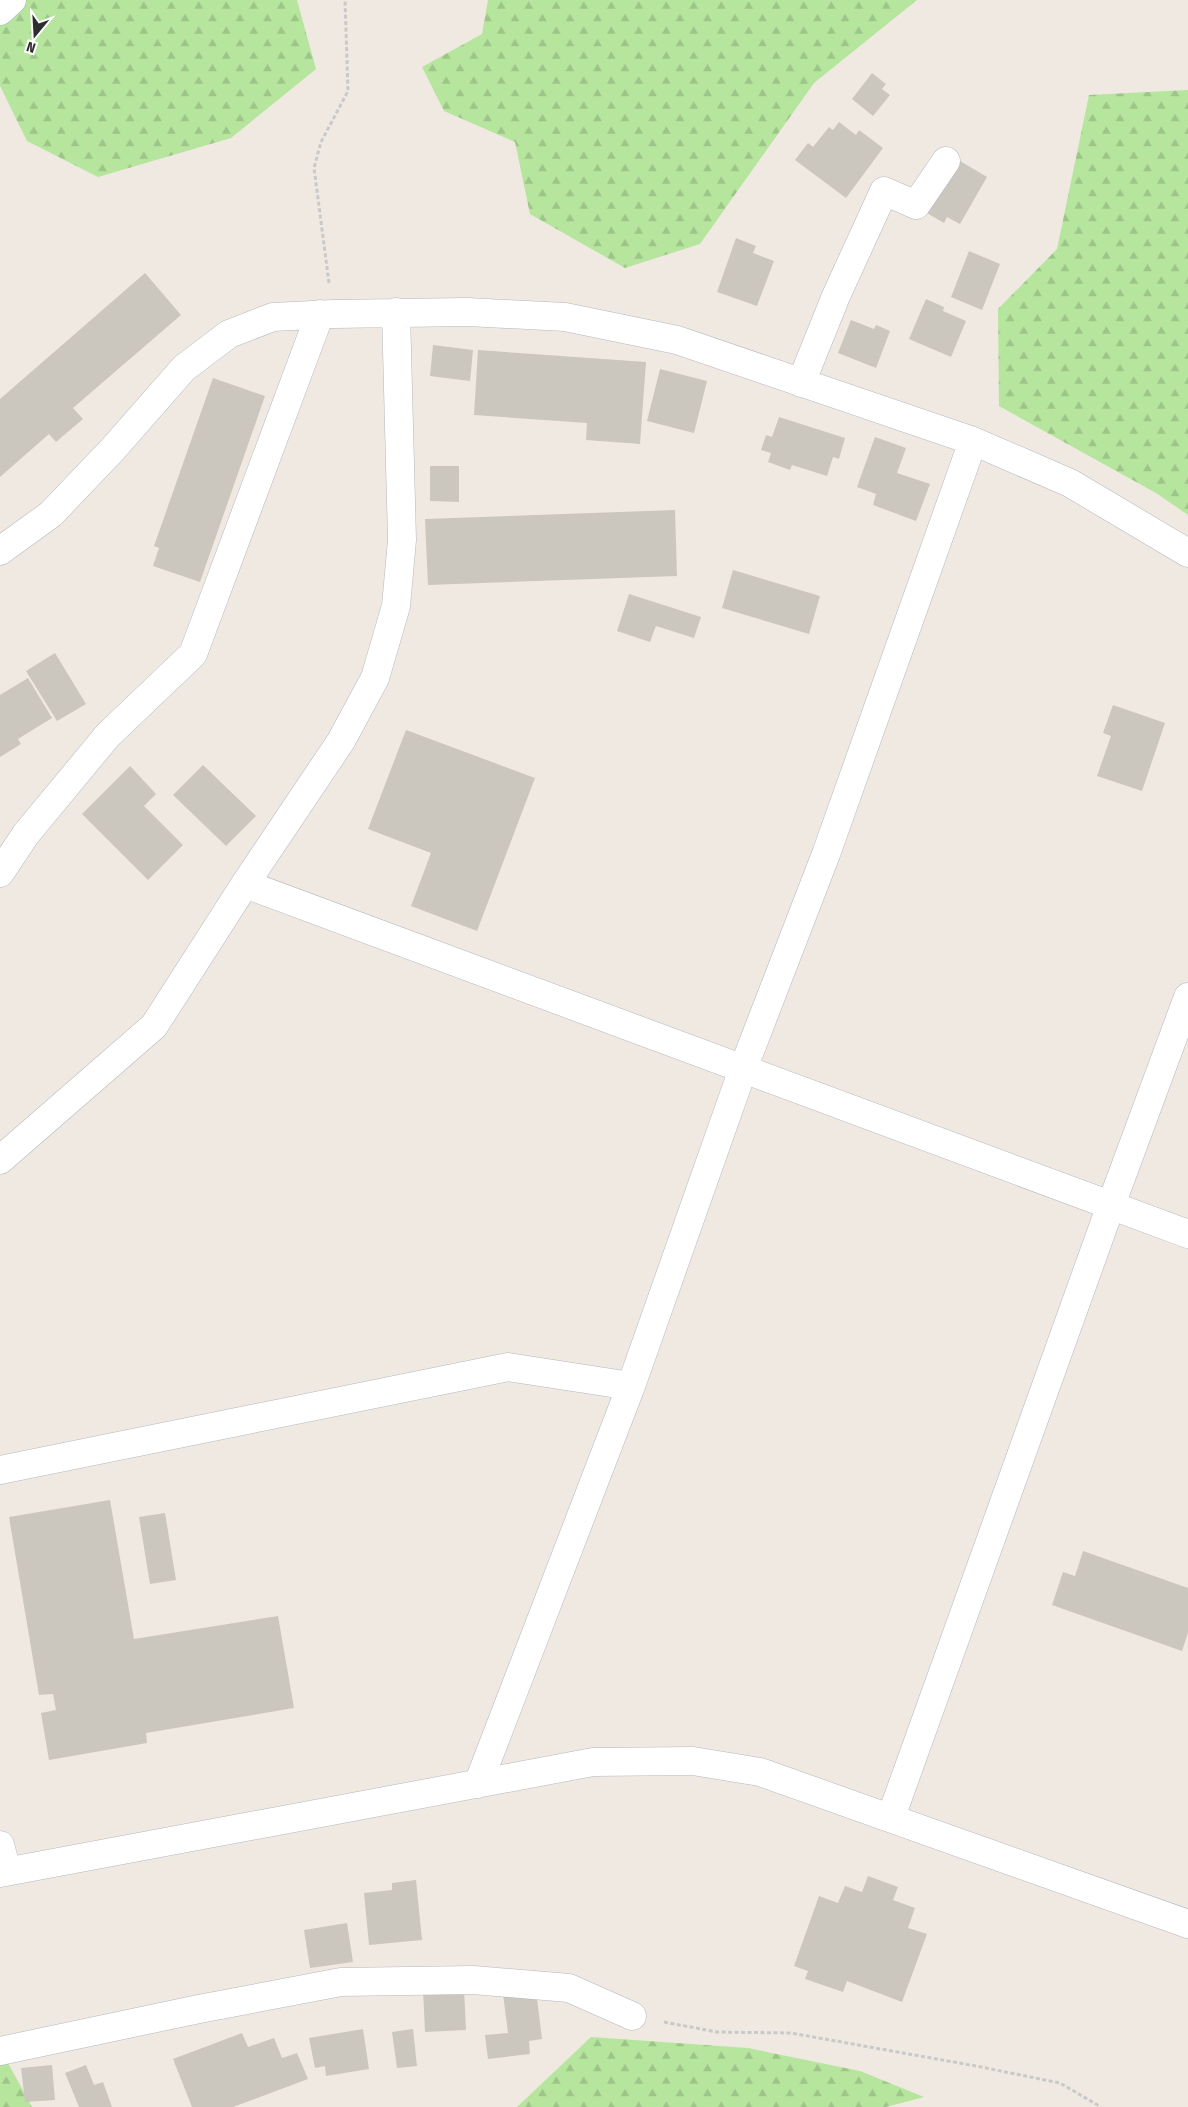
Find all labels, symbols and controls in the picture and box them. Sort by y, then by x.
north arrow [10,10,60,60]
text: N [25,38,38,56]

